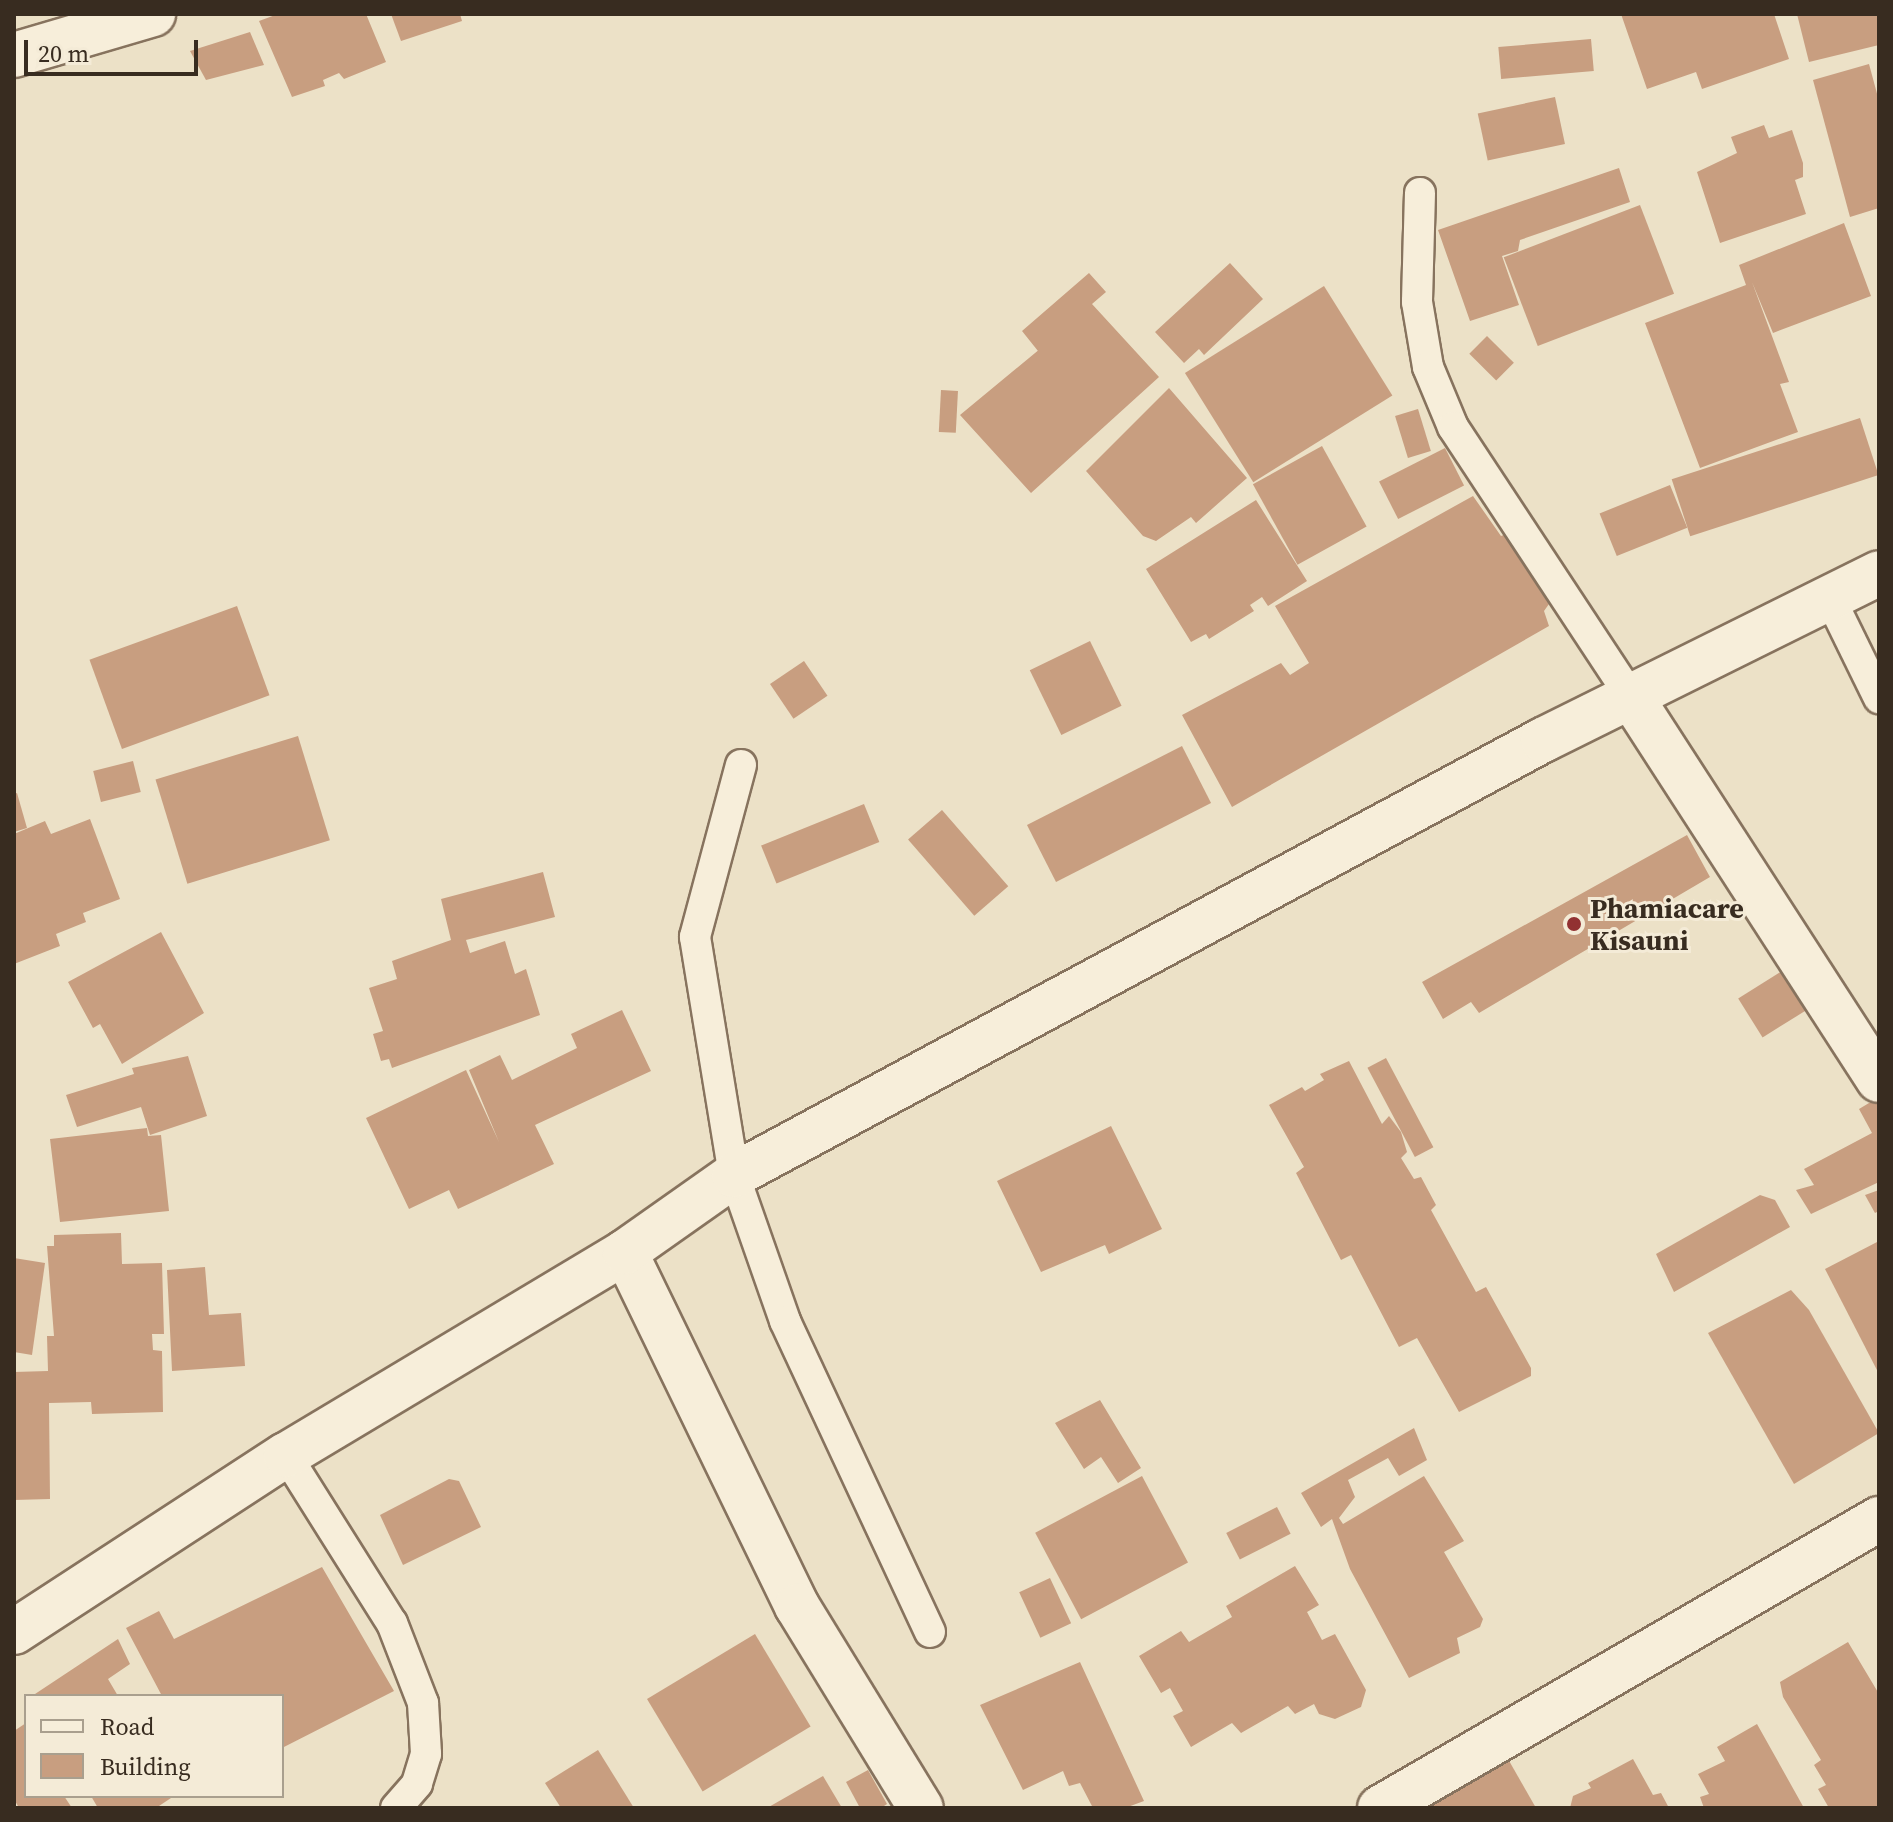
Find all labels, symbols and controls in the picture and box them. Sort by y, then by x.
scale bar [28,24,202,74]
text: 20 m [38,37,89,70]
place label: Phamiacare Kisauni [1590,891,1744,957]
marker: Phamiacare Kisauni [1565,915,1583,933]
legend [24,1694,284,1798]
text: Road [100,1710,154,1743]
text: Building [100,1750,191,1783]

